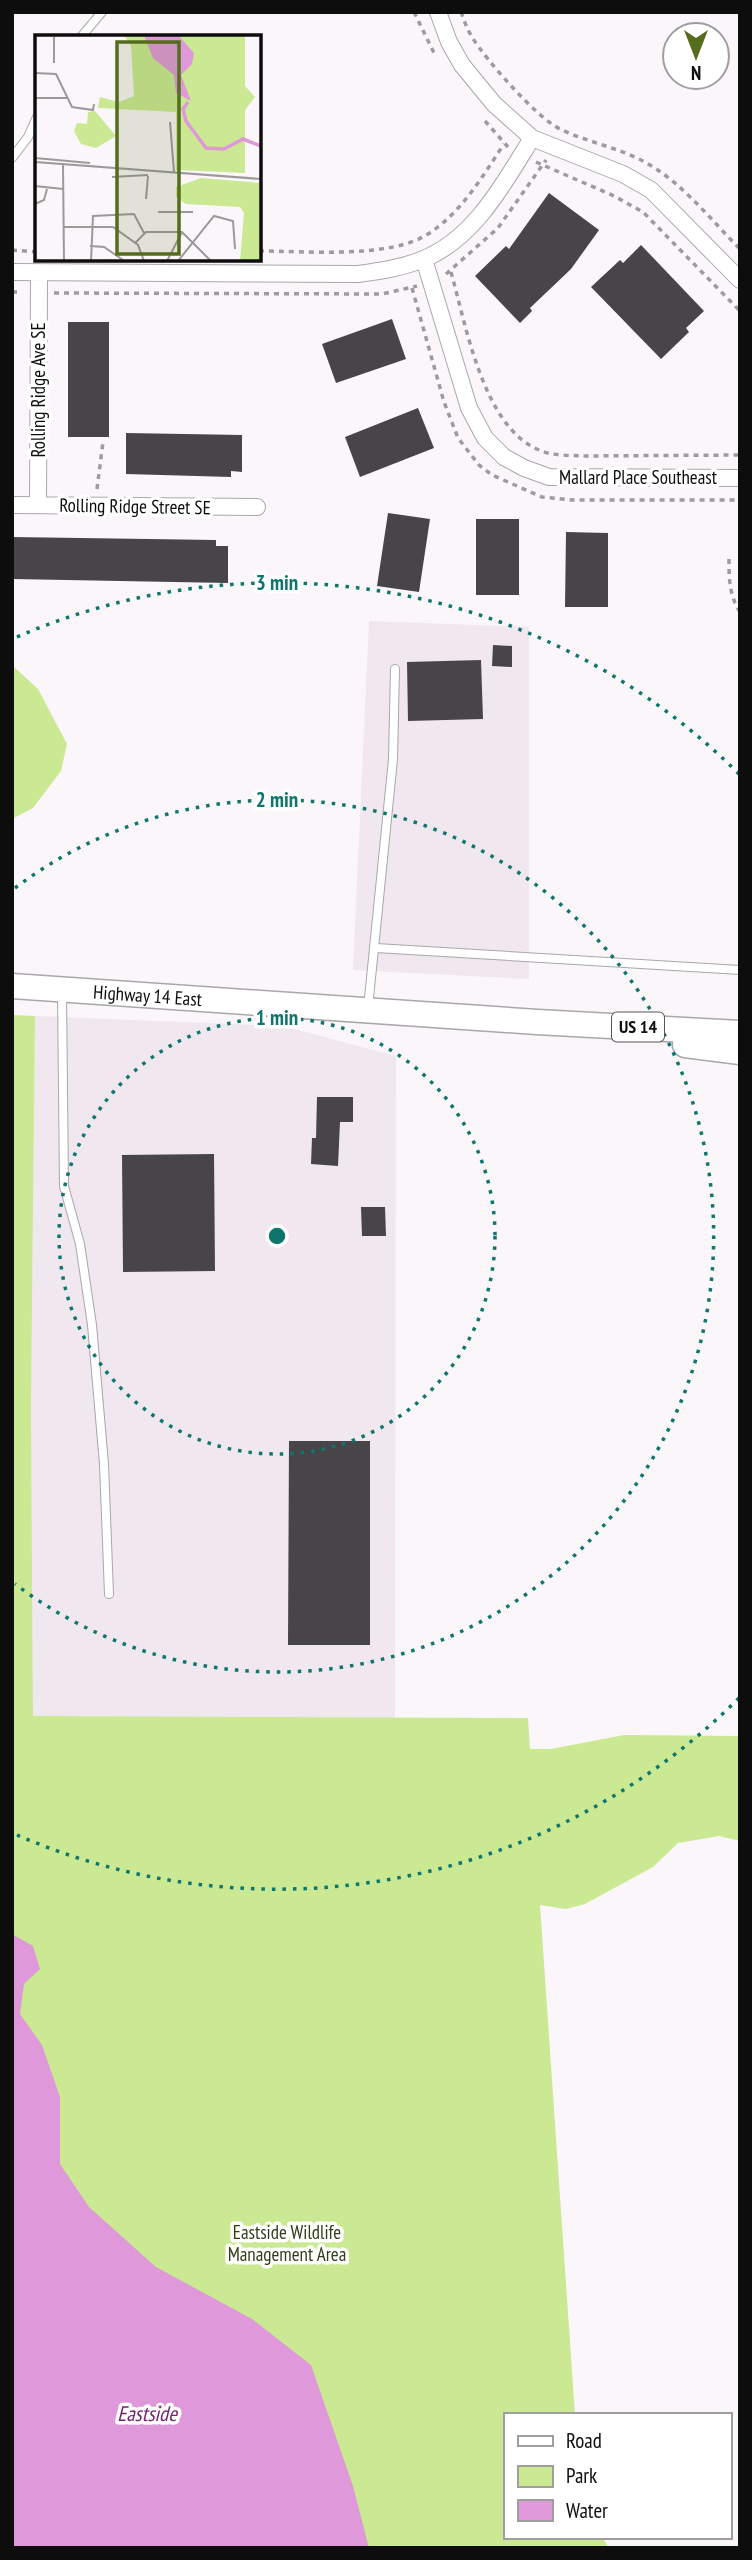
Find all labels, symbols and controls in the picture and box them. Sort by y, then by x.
north arrow [661,21,731,91]
inset map [35,35,261,261]
text: N [691,61,701,85]
street label: Rolling Ridge Ave SE [26,322,50,458]
street label: Mallard Place Southeast [559,465,718,489]
street label: Rolling Ridge Street SE [59,493,211,519]
text: 3 min [256,569,298,596]
text: 2 min [256,786,298,813]
street label: Highway 14 East [93,980,204,1011]
text: 1 min [256,1004,298,1031]
road number: US 14 [612,1012,664,1042]
centre of rings [265,1224,289,1248]
park label: Eastside Wildlife Management Area [228,2220,346,2266]
water label: Eastside [117,2400,178,2427]
legend [504,2413,731,2539]
text: Road [566,2427,602,2454]
text: Park [566,2462,597,2489]
text: Water [566,2497,608,2524]

